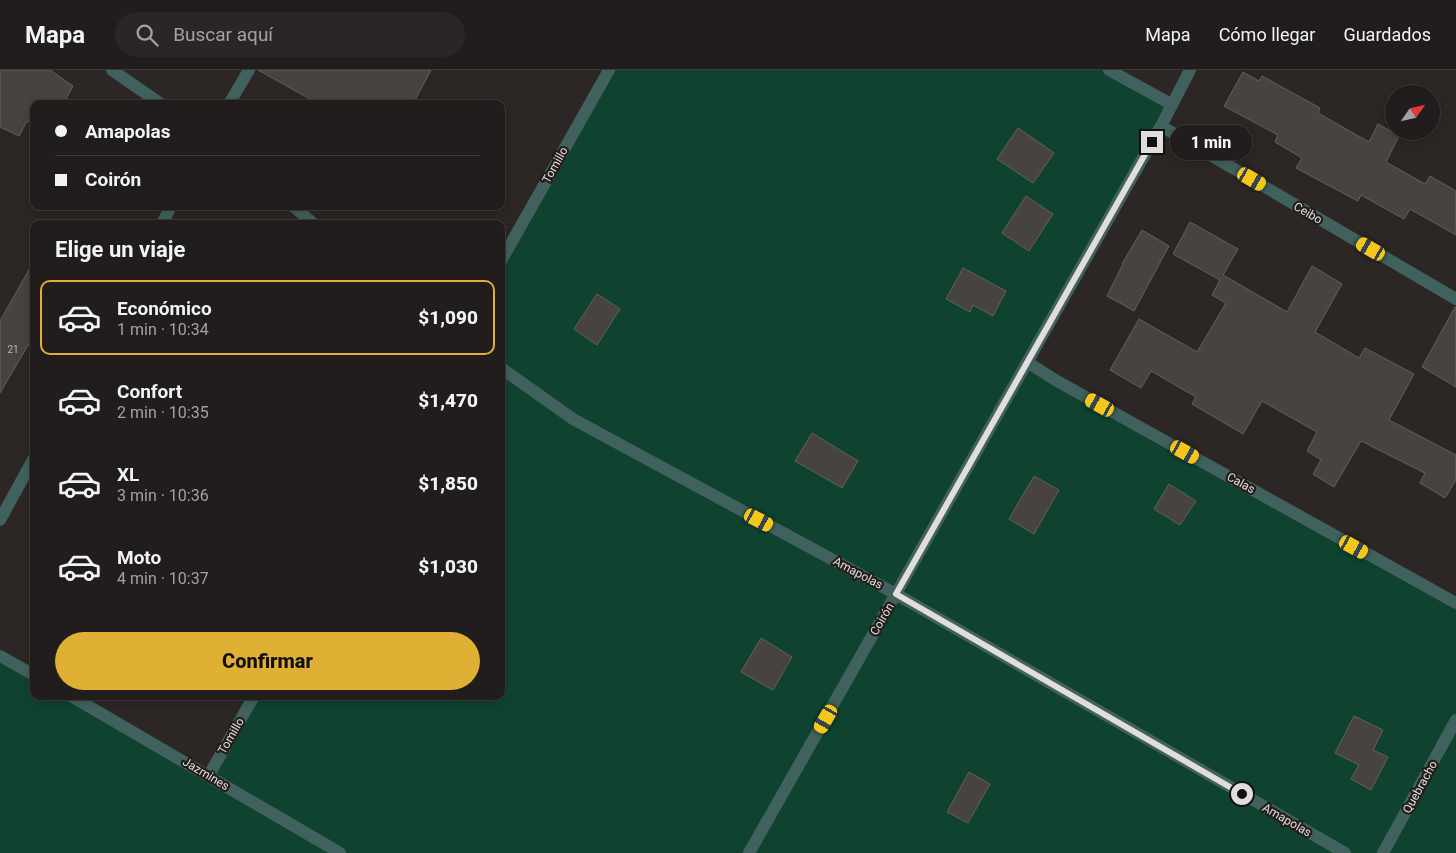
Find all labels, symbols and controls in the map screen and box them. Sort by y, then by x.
search box [115,12,465,57]
text: Mapa [25,21,85,49]
icon: search [133,21,161,49]
text: Buscar aquí [173,23,273,46]
text: Mapa [1145,24,1191,45]
text: Cómo llegar [1219,24,1315,45]
text: Guardados [1343,24,1431,45]
north arrow [1385,85,1440,140]
map controls [1385,85,1440,140]
text: Amapolas [85,120,170,143]
callout: 1 min [1170,124,1252,160]
route end [1141,131,1163,153]
text: 1 min [1191,133,1231,152]
street label: Tomillo [539,144,571,186]
car [1235,165,1268,193]
text: Coirón [85,168,141,191]
street label: Ceibo [1291,199,1325,227]
car [1354,235,1387,263]
text: Elige un viaje [55,237,185,262]
icon: car [57,295,102,340]
text: Económico [117,297,212,320]
text: $1,090 [418,306,478,329]
text: 1 min · 10:34 [117,320,209,339]
house number: 21 [7,344,19,355]
icon: car [57,378,102,423]
text: Confort [117,380,182,403]
text: $1,470 [418,389,478,412]
car [1083,391,1116,419]
text: 2 min · 10:35 [117,403,209,422]
car [1168,438,1201,466]
icon: car [57,461,102,506]
text: XL [117,463,139,486]
street label: Calas [1224,470,1258,496]
text: $1,850 [418,472,478,495]
text: 3 min · 10:36 [117,486,209,505]
car [742,506,775,534]
car [1337,533,1370,561]
icon: car [57,544,102,589]
text: Moto [117,546,161,569]
street label: Amapolas [831,554,885,592]
text: $1,030 [418,555,478,578]
text: 4 min · 10:37 [117,569,209,588]
street label: Coirón [867,600,897,638]
button: Confirmar [55,632,480,690]
car [812,702,839,736]
street label: Tomillo [215,715,247,757]
street label: Jazmines [180,755,232,793]
street label: Quebracho [1400,758,1440,816]
route start [1231,783,1253,805]
street label: Amapolas [1260,800,1314,840]

